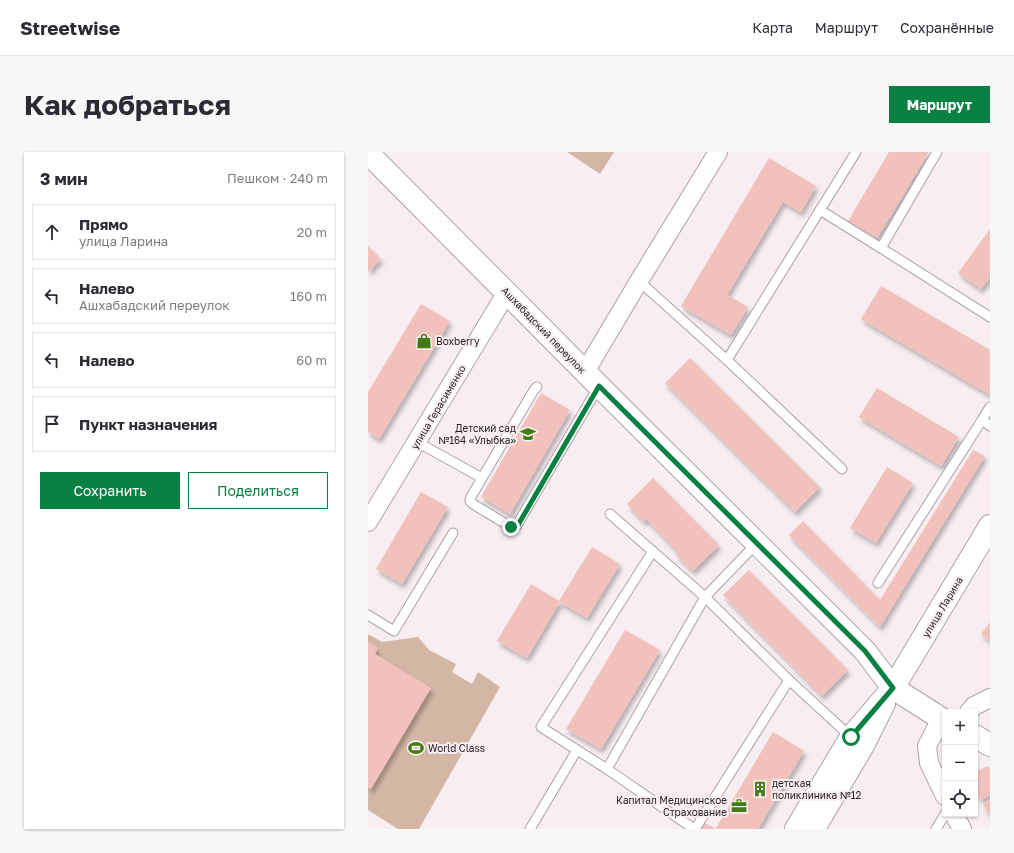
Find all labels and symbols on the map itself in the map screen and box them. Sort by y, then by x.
street label: Ашхабадский переулок [499,284,589,376]
shop icon: Boxberry [415,332,433,350]
place label: Boxberry [436,335,480,347]
street label: улица Герасименко [408,363,468,451]
place label: Детский сад №164 «Улыбка» [438,422,516,446]
school or university icon: Детский сад №164 «Улыбка» [519,425,537,443]
route end [502,518,520,536]
street label: улица Ларина [919,575,965,639]
route start [842,728,860,746]
sports icon: World Class [407,739,425,757]
place label: World Class [428,742,485,754]
place label: детская поликлиника №12 [772,777,862,801]
building icon: детская поликлиника №12 [751,780,769,798]
place label: Капитал Медицинское Страхование [616,794,727,818]
office icon: Капитал Медицинское Страхование [730,797,748,815]

